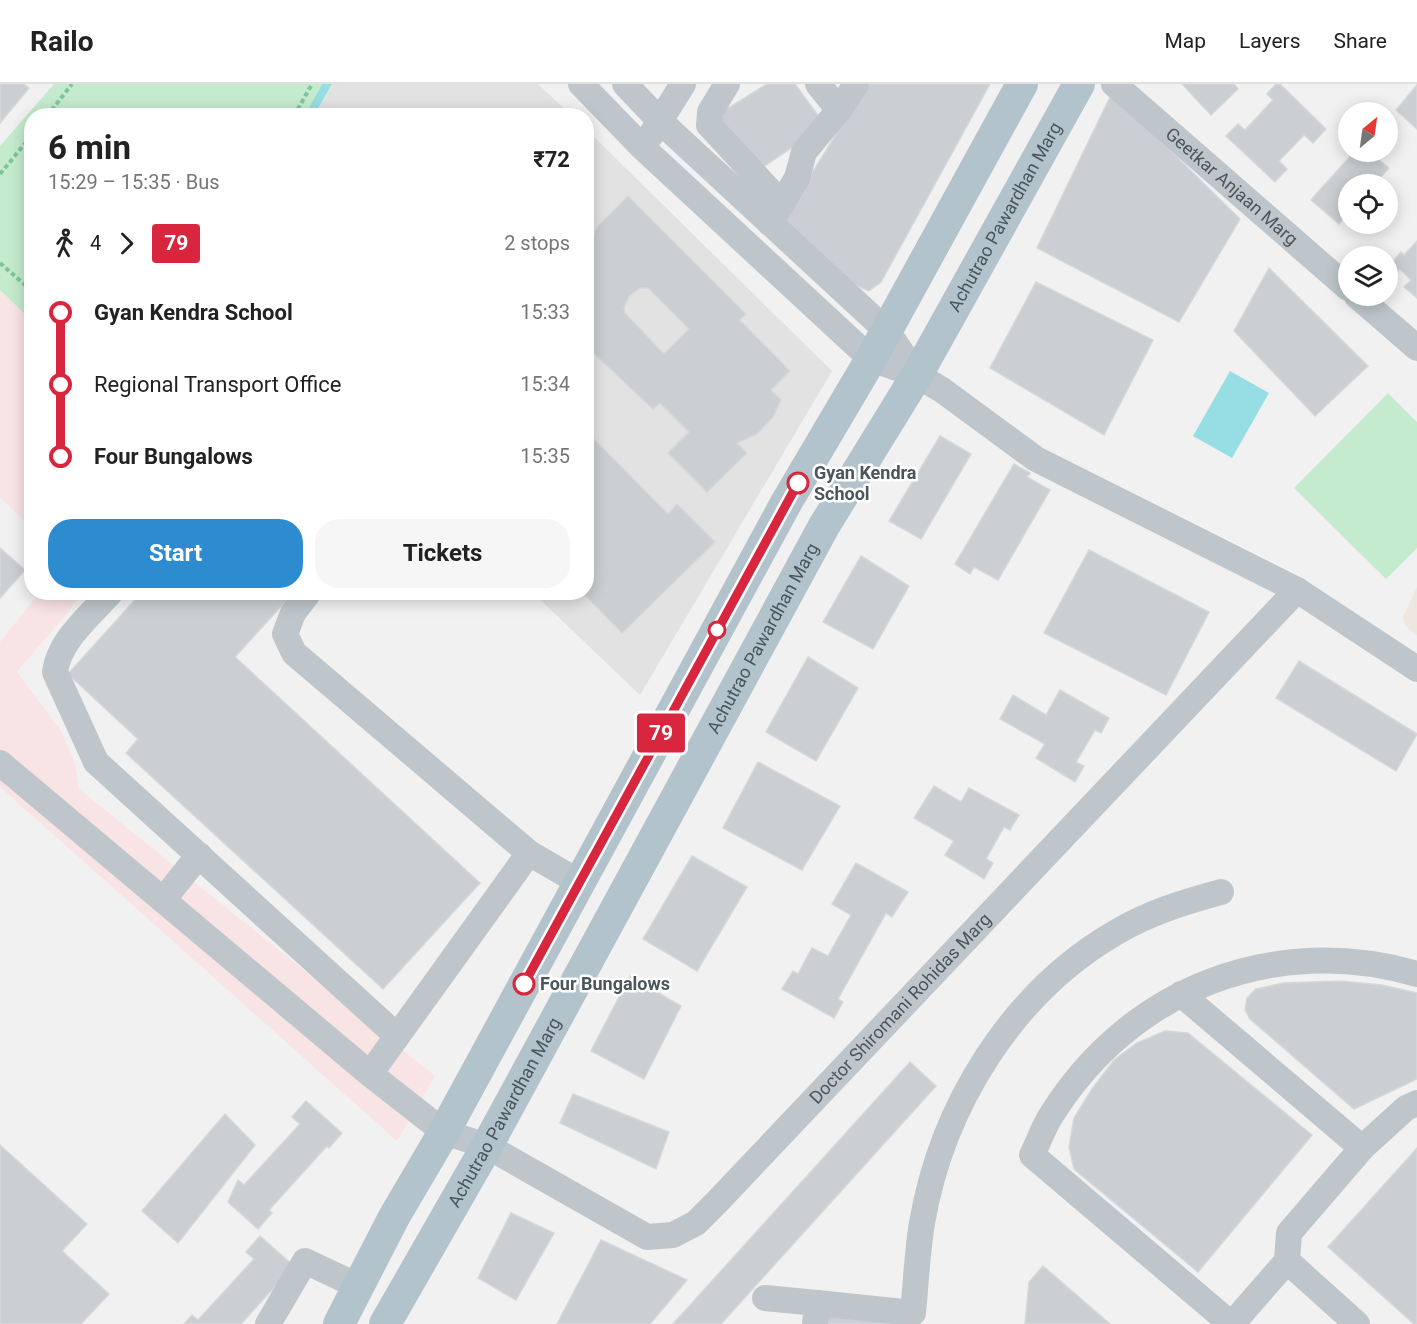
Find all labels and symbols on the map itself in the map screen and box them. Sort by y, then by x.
north arrow [1338,102,1398,162]
street label: Achutrao Pawardhan Marg [943,118,1066,315]
street label: Geetkar Anjaan Marg [1162,123,1302,249]
place label: Gyan Kendra School [814,462,917,504]
marker: Gyan Kendra School [787,472,809,494]
street label: Achutrao Pawardhan Marg [702,539,823,737]
unlabelled marker [708,621,726,639]
line badge: 79 [634,714,688,752]
street label: Doctor Shiromani Rohidas Marg [805,908,995,1108]
marker: Four Bungalows [513,973,535,995]
place label: Four Bungalows [540,973,670,994]
street label: Achutrao Pawardhan Marg [443,1014,565,1211]

